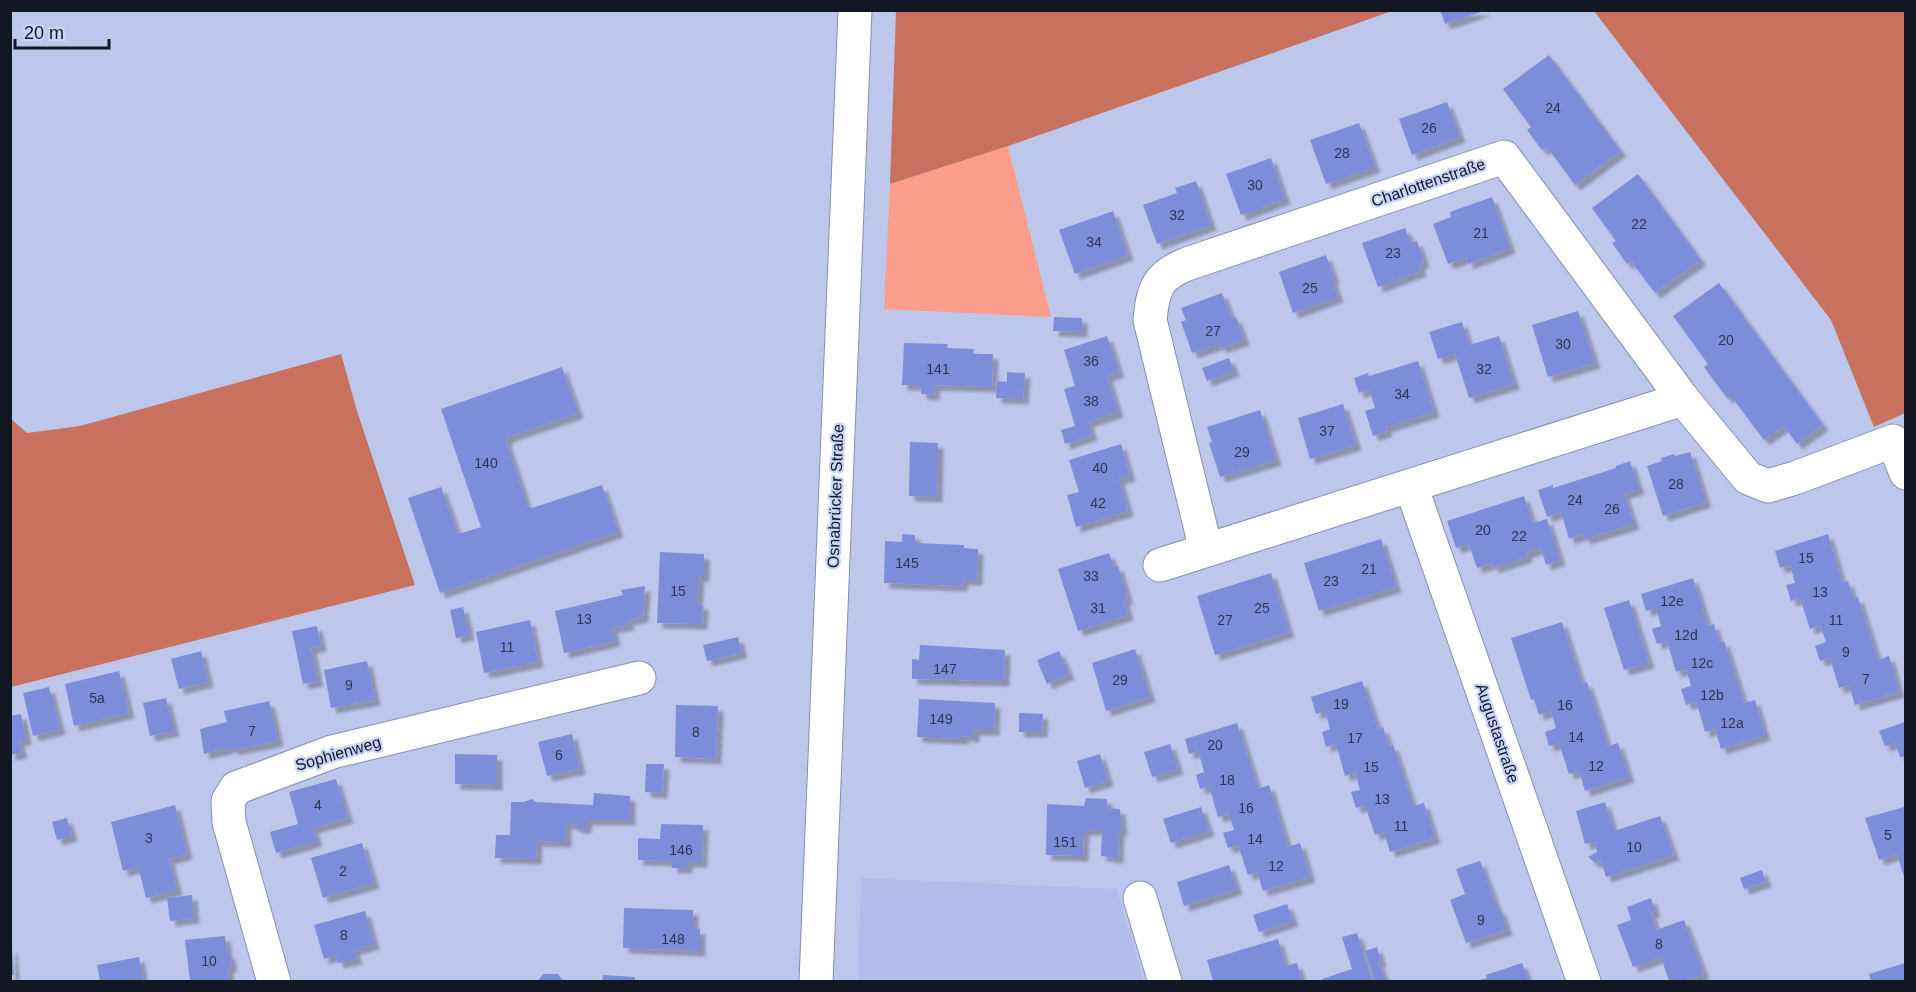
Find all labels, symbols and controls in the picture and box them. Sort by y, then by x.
scale bar [15,12,110,50]
text: 20 m [24,23,64,43]
house number: 24 [1545,100,1561,116]
house number: 26 [1421,120,1437,136]
house number: 28 [1334,145,1350,161]
street label: Charlottenstraße [1369,155,1487,210]
house number: 30 [1247,177,1263,193]
house number: 32 [1169,207,1185,223]
house number: 22 [1631,216,1647,232]
house number: 21 [1473,225,1489,241]
house number: 34 [1086,234,1102,250]
house number: 23 [1385,245,1401,261]
house number: 25 [1302,280,1318,296]
house number: 27 [1205,323,1221,339]
house number: 20 [1718,332,1734,348]
house number: 30 [1555,336,1571,352]
house number: 36 [1083,353,1099,369]
house number: 141 [926,361,950,377]
house number: 32 [1476,361,1492,377]
house number: 34 [1394,386,1410,402]
house number: 38 [1083,393,1099,409]
house number: 37 [1319,423,1335,439]
street label: Osnabrücker Straße [824,424,847,568]
house number: 29 [1234,444,1250,460]
house number: 140 [474,455,498,471]
house number: 40 [1092,460,1108,476]
house number: 28 [1668,476,1684,492]
house number: 24 [1567,492,1583,508]
house number: 42 [1090,495,1106,511]
house number: 26 [1604,501,1620,517]
house number: 20 [1475,522,1491,538]
house number: 22 [1511,528,1527,544]
house number: 15 [1798,550,1814,566]
house number: 145 [895,555,919,571]
house number: 21 [1361,561,1377,577]
house number: 33 [1083,568,1099,584]
house number: 23 [1323,573,1339,589]
house number: 15 [670,583,686,599]
house number: 13 [1812,584,1828,600]
house number: 12e [1660,593,1684,609]
house number: 31 [1090,600,1106,616]
house number: 25 [1254,600,1270,616]
house number: 13 [576,611,592,627]
house number: 27 [1217,612,1233,628]
house number: 11 [1829,612,1843,628]
house number: 12d [1674,627,1698,643]
house number: 11 [500,639,514,655]
house number: 9 [1842,644,1850,660]
house number: 12c [1691,655,1713,671]
house number: 147 [933,661,957,677]
house number: 7 [1862,671,1870,687]
house number: 29 [1112,672,1128,688]
house number: 9 [345,677,353,693]
street label: Augustastraße [1473,681,1523,785]
house number: 12b [1700,687,1724,703]
house number: 5a [89,690,105,706]
house number: 19 [1333,696,1349,712]
house number: 16 [1557,697,1573,713]
house number: 149 [929,711,953,727]
house number: 12a [1720,715,1744,731]
house number: 7 [248,723,256,739]
house number: 8 [692,724,700,740]
house number: 14 [1568,729,1584,745]
house number: 17 [1347,730,1363,746]
street label: Sophienweg [293,733,383,774]
house number: 20 [1207,737,1223,753]
house number: 6 [555,747,563,763]
house number: 12 [1588,758,1604,774]
house number: 15 [1363,759,1379,775]
house number: 18 [1219,772,1235,788]
house number: 13 [1374,791,1390,807]
house number: 4 [314,797,322,813]
house number: 16 [1238,800,1254,816]
house number: 11 [1394,818,1408,834]
house number: 5 [1884,827,1892,843]
house number: 3 [145,830,153,846]
house number: 14 [1247,831,1263,847]
house number: 151 [1053,834,1077,850]
house number: 10 [1626,839,1642,855]
house number: 146 [669,842,693,858]
house number: 12 [1268,858,1284,874]
house number: 2 [339,863,347,879]
house number: 9 [1477,912,1485,928]
house number: 8 [340,927,348,943]
house number: 148 [661,931,685,947]
house number: 8 [1655,936,1663,952]
house number: 10 [201,953,217,969]

